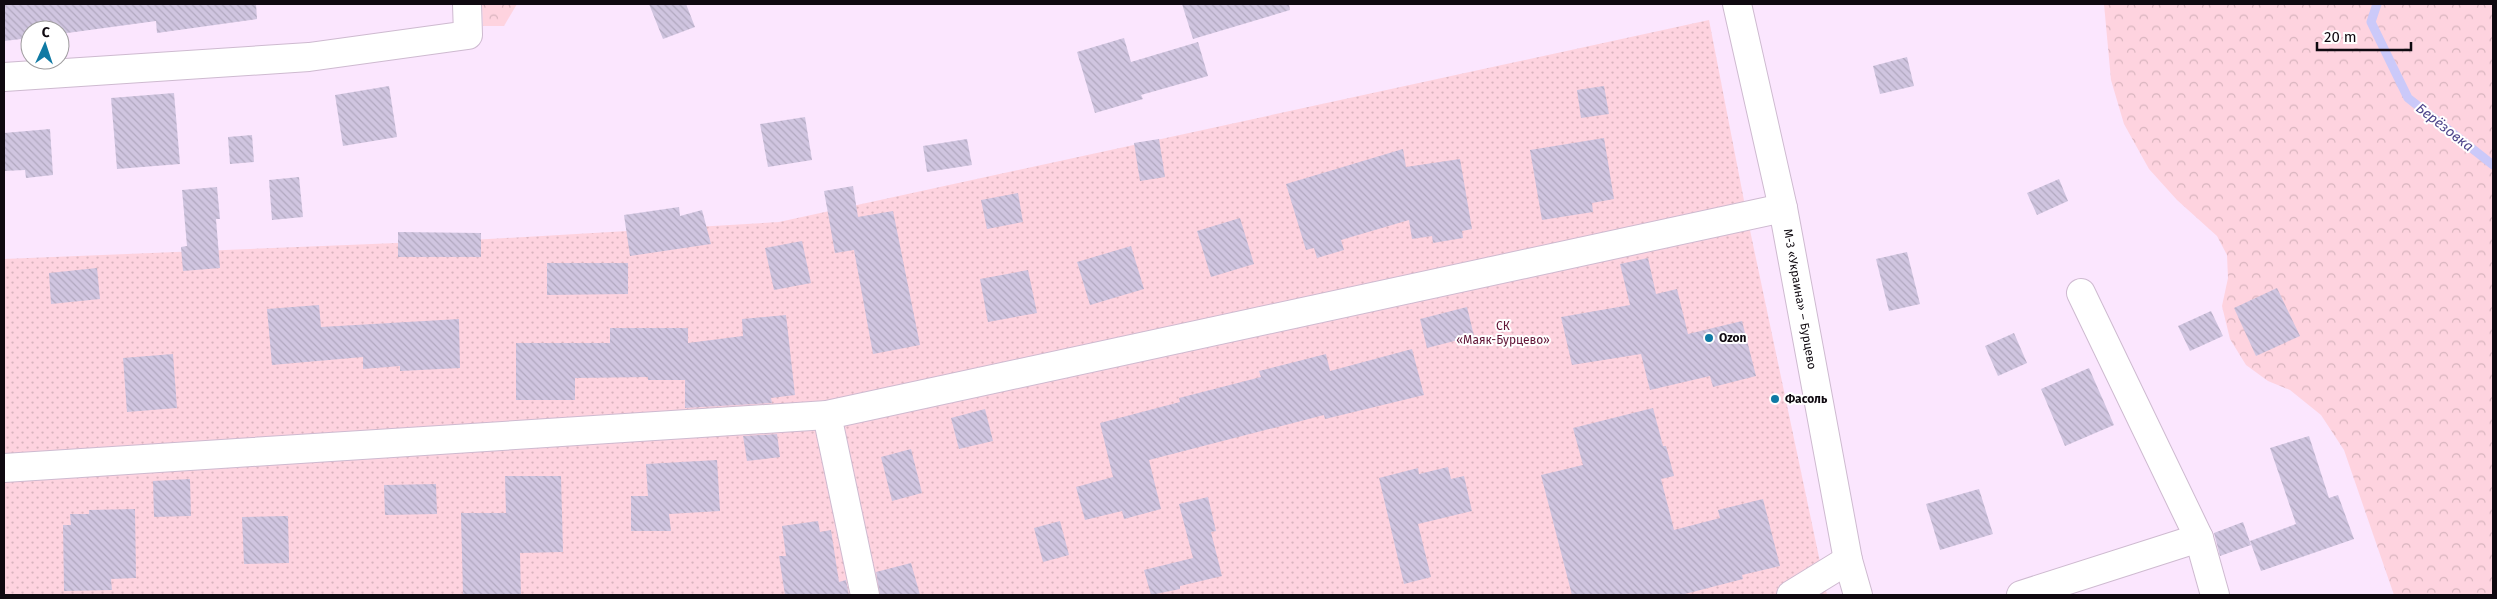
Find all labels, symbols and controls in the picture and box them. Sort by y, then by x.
north arrow [20,20,70,70]
scale bar [2317,20,2411,52]
text: С [41,24,50,41]
text: 20 m [2324,28,2357,46]
water label: Берёзовка [2413,100,2477,155]
street label: М-3 «Украина» – Бурцево [1781,227,1819,371]
park label: СК «Маяк-Бурцево» [1456,319,1550,347]
place label: Ozon [1719,331,1747,345]
marker: Ozon [1703,332,1715,344]
place label: Фасоль [1785,392,1828,406]
marker: Фасоль [1769,393,1781,405]

